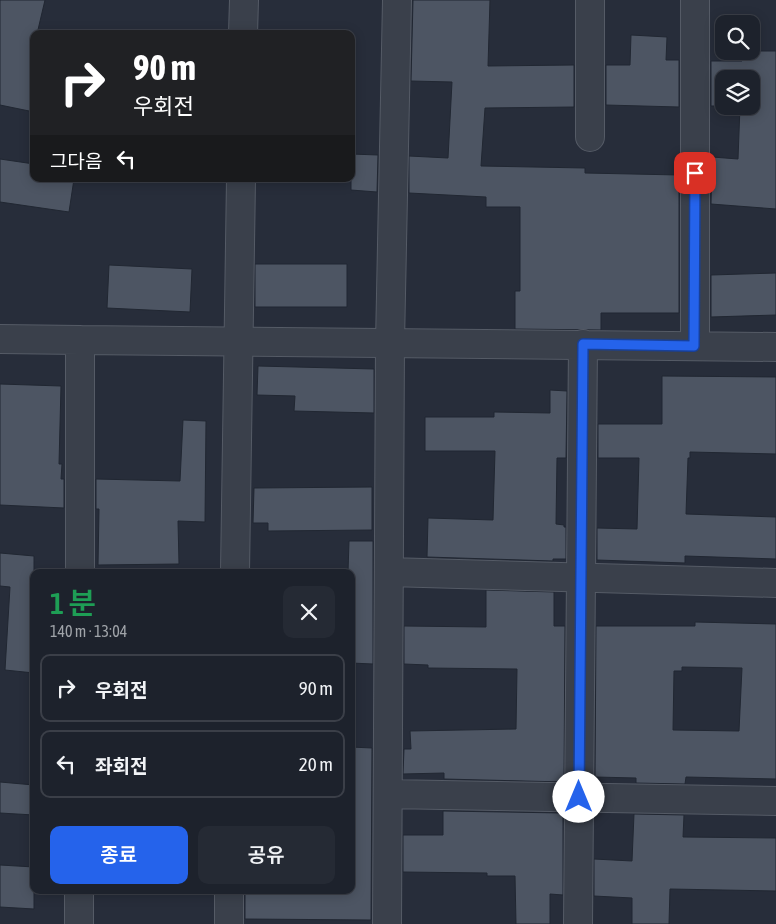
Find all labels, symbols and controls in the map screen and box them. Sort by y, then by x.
map controls [715,15,760,115]
button: search [715,15,760,60]
text: 90 m [133,47,196,87]
icon: right [50,50,115,115]
button: layers [715,70,760,115]
text: 우회전 [133,93,194,119]
icon: left [112,145,140,173]
text: 그다음 [50,150,102,172]
pin [674,152,716,194]
icon: arrive [681,159,709,187]
text: 1 분 [50,586,96,620]
button: close [283,586,335,638]
text: 140 m · 13:04 [50,622,127,640]
icon: right [52,674,80,702]
text: 90 m [299,677,333,699]
text: 우회전 [95,679,147,701]
icon: left [52,750,80,778]
text: 20 m [299,753,333,775]
text: 좌회전 [95,755,147,777]
position arrow [552,770,604,822]
button: 종료 [50,826,188,884]
button: 공유 [198,826,335,884]

